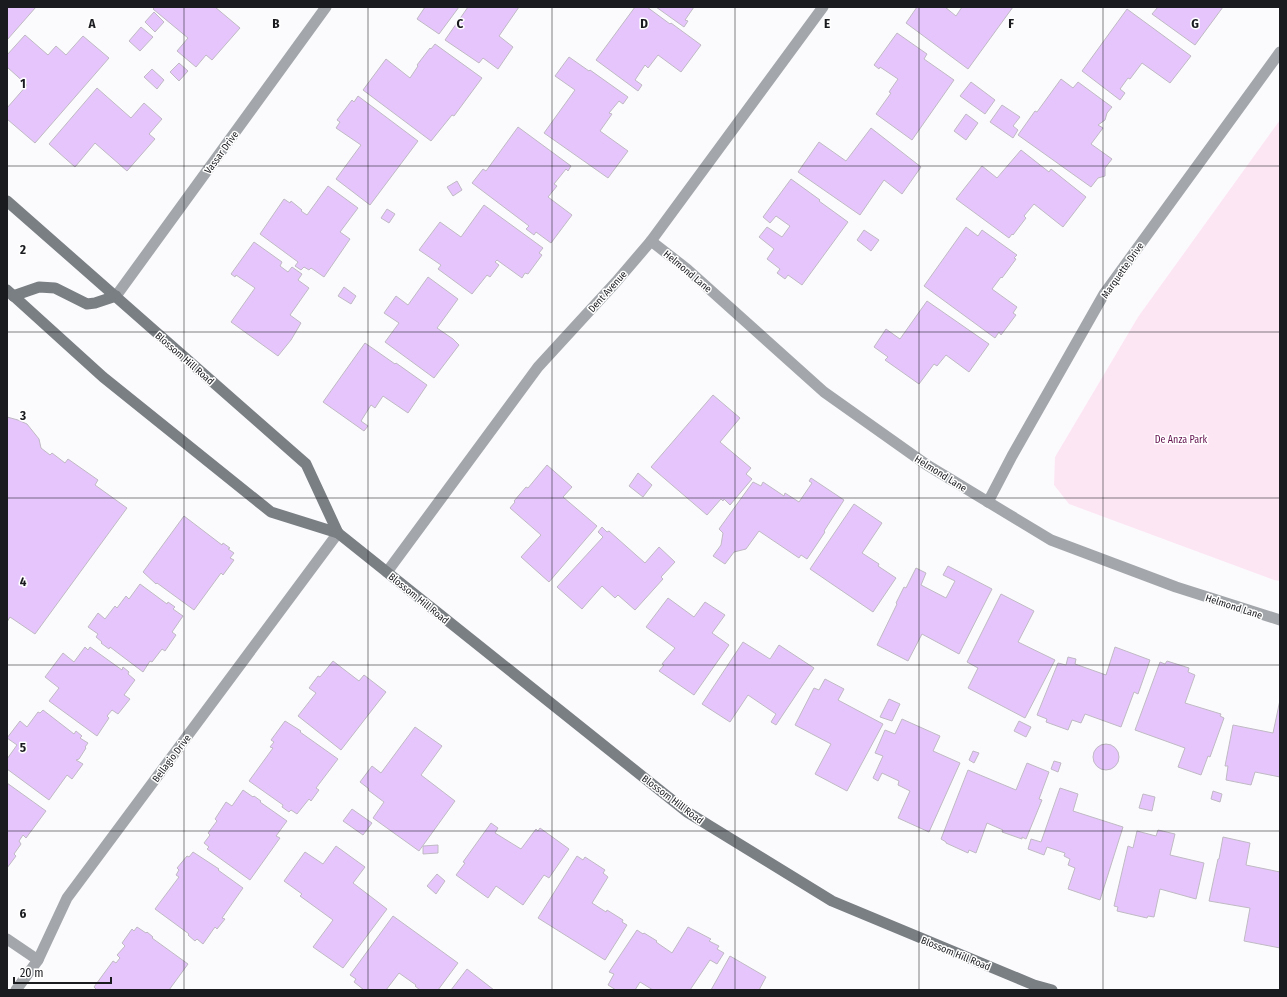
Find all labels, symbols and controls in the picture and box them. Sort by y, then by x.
text: A [87,16,96,31]
text: B [272,16,280,31]
text: C [457,16,464,31]
text: D [640,16,648,31]
text: E [824,16,830,31]
text: F [1008,16,1014,31]
text: G [1191,16,1199,31]
text: 1 [20,76,26,91]
street label: Vassar Drive [202,129,241,176]
street label: Marquette Drive [1099,240,1147,301]
text: 2 [19,242,26,257]
street label: Helmond Lane [661,248,714,295]
street label: Dent Avenue [586,268,630,315]
street label: Blossom Hill Road [152,330,216,388]
text: 3 [19,408,26,423]
park label: De Anza Park [1155,434,1208,446]
street label: Helmond Lane [912,453,969,495]
street label: Blossom Hill Road [386,571,451,627]
text: 4 [20,574,27,589]
street label: Helmond Lane [1204,592,1264,622]
street label: Bellagio Drive [150,732,194,785]
text: 5 [20,740,26,755]
street label: Blossom Hill Road [639,773,706,827]
text: 6 [20,906,27,921]
street label: Blossom Hill Road [919,935,992,973]
scale bar [14,959,111,985]
text: 20 m [20,966,44,980]

